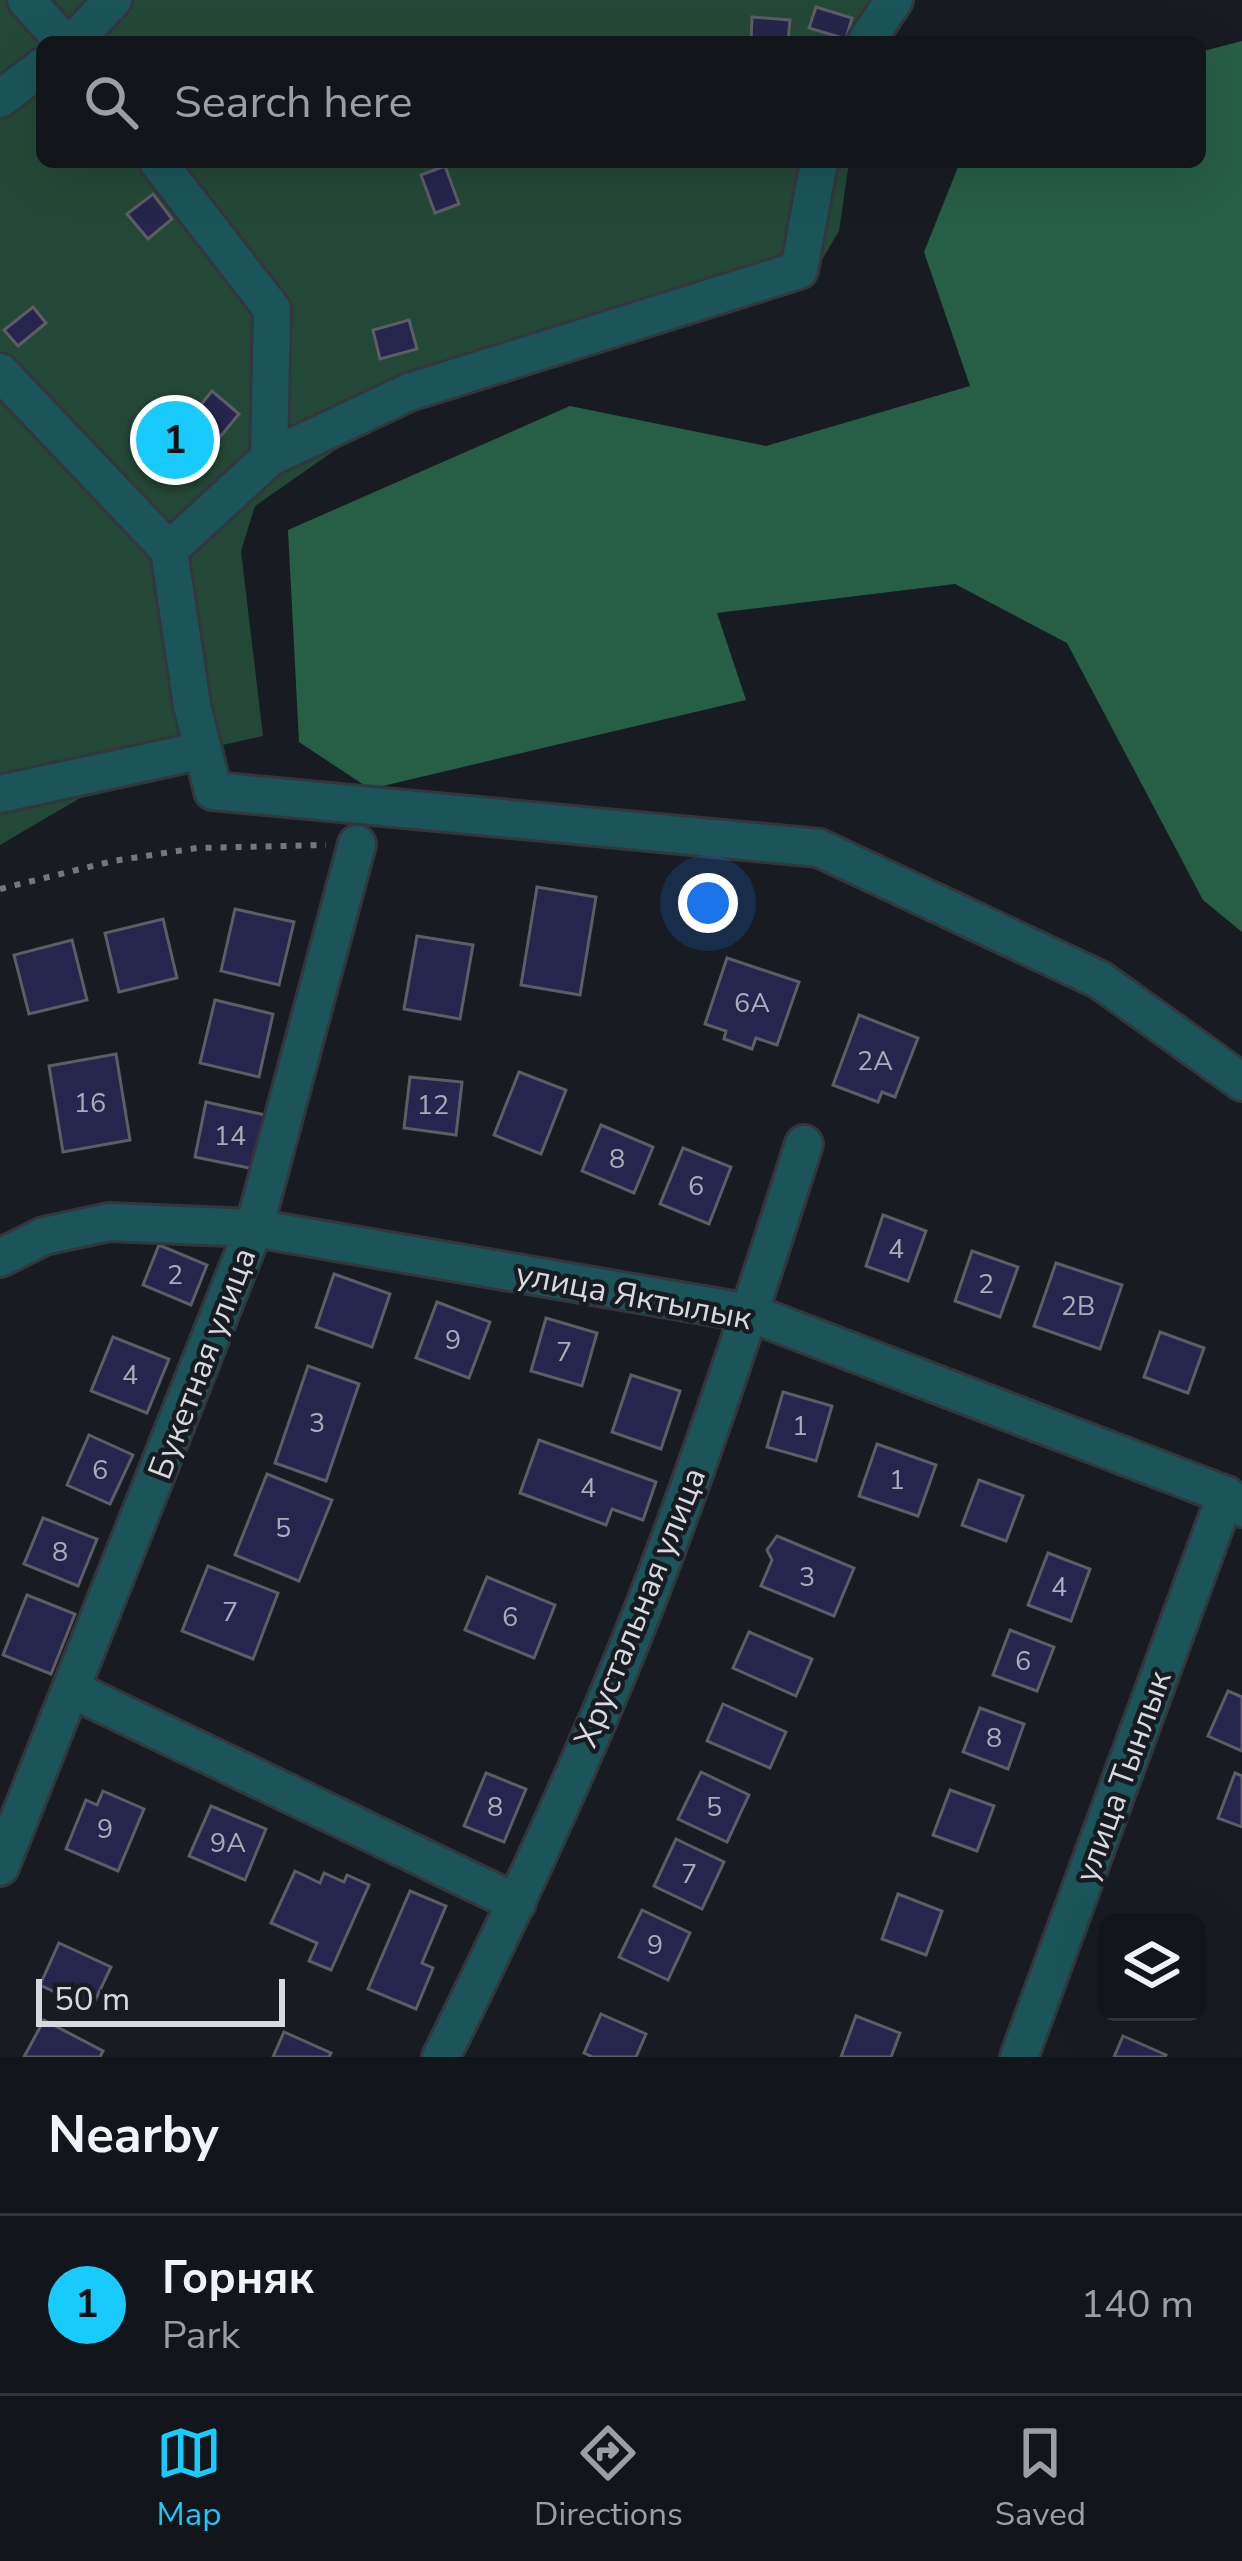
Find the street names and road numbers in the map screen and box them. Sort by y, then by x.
street label: Букетная улица [138,1241,267,1486]
street label: улица Яктылык [512,1252,756,1341]
street label: Хрустальная улица [564,1461,717,1754]
street label: улица Тынлык [1064,1664,1183,1888]

